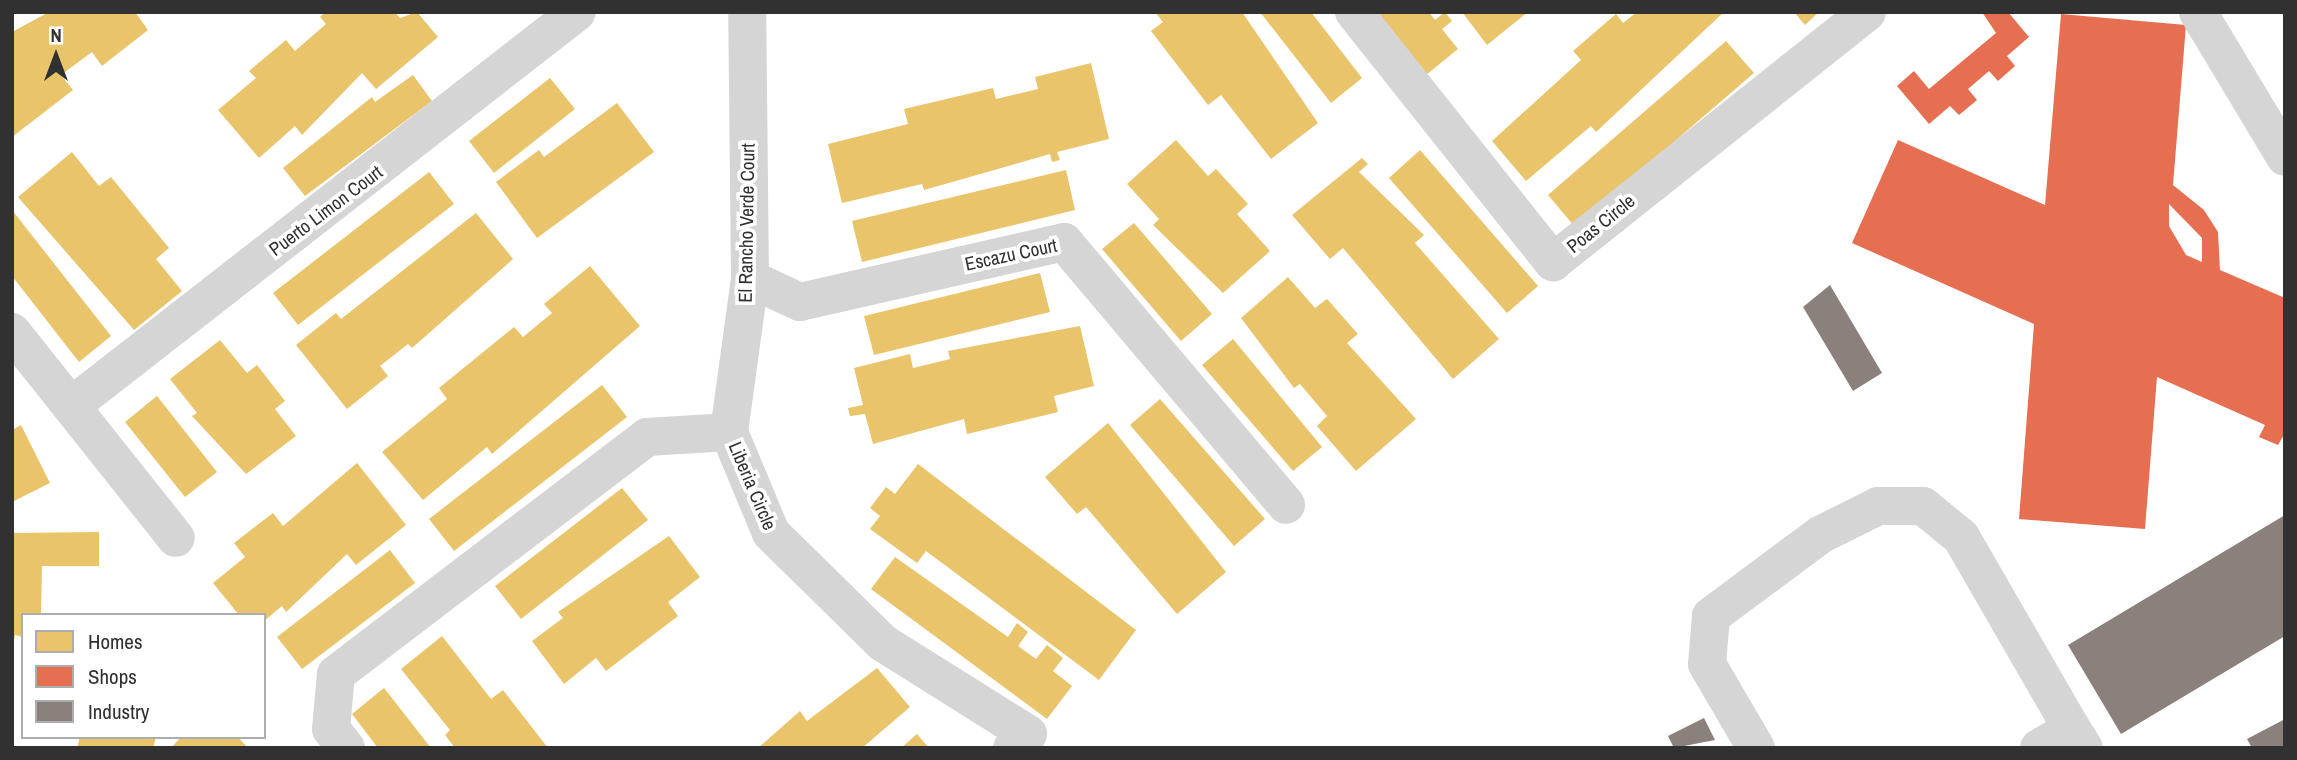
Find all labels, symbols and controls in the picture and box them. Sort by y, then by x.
north arrow [21,21,91,91]
text: N [50,22,62,48]
street label: El Rancho Verde Court [734,143,760,303]
street label: Puerto Limon Court [265,161,387,261]
street label: Poas Circle [1563,190,1639,258]
street label: Escazu Court [963,234,1059,276]
street label: Liberia Circle [723,439,781,533]
legend [21,613,266,739]
text: Homes [88,627,143,656]
text: Shops [88,662,137,691]
text: Industry [88,697,149,726]

